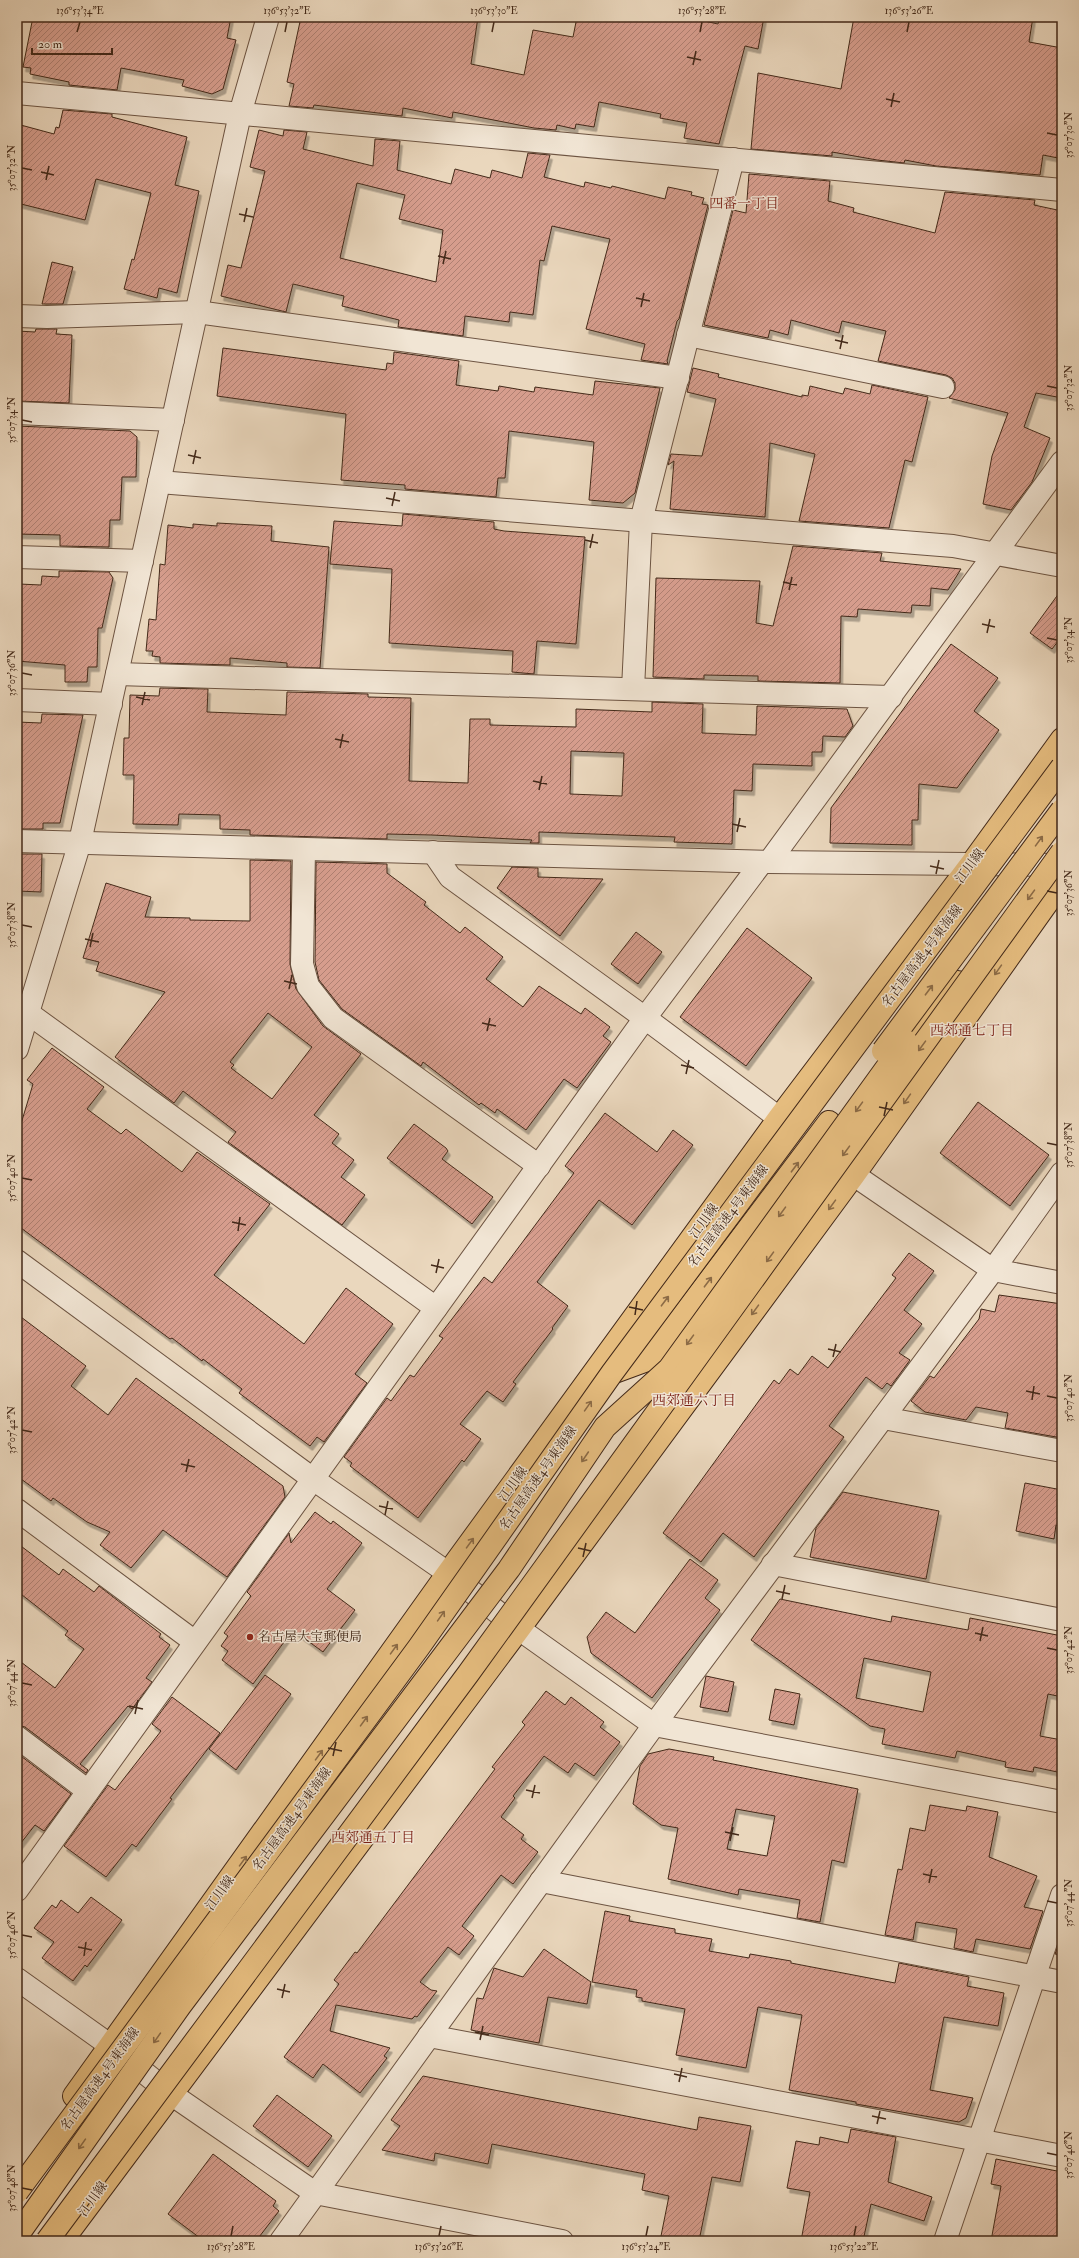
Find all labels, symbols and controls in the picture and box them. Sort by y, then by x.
text: 136°53'34"E [56,5,104,17]
text: 136°53'32"E [263,5,311,17]
text: 136°53'30"E [470,5,518,17]
text: 136°53'28"E [678,5,726,17]
text: 136°53'26"E [885,5,933,17]
scale bar [32,30,112,56]
text: 20 m [38,37,63,52]
text: 35°07'30"N [1063,112,1075,158]
text: 35°07'32"N [6,145,18,191]
district label: 四番一丁目 [709,195,779,212]
text: 35°07'32"N [1063,365,1075,411]
text: 35°07'34"N [6,397,18,443]
text: 35°07'34"N [1063,617,1075,663]
text: 35°07'36"N [6,650,18,696]
one-way arrow [1035,835,1044,846]
street label: 江川線 [952,846,988,886]
text: 35°07'36"N [1063,870,1075,916]
one-way arrow [1027,889,1035,900]
text: 35°07'38"N [6,902,18,948]
street label: 名古屋高速4号東海線 [878,902,966,1010]
one-way arrow [994,964,1002,975]
one-way arrow [925,985,933,996]
district label: 西郊通七丁目 [930,1022,1014,1039]
one-way arrow [918,1040,926,1051]
one-way arrow [903,1093,911,1104]
one-way arrow [855,1101,863,1112]
text: 35°07'38"N [1063,1122,1075,1168]
one-way arrow [842,1146,850,1157]
text: 35°07'40"N [6,1154,18,1202]
street label: 名古屋高速4号東海線 [684,1162,772,1270]
one-way arrow [790,1162,799,1173]
one-way arrow [828,1199,836,1210]
street label: 江川線 [686,1201,722,1241]
one-way arrow [778,1206,786,1217]
one-way arrow [765,1251,774,1262]
one-way arrow [704,1277,712,1288]
one-way arrow [661,1296,669,1307]
one-way arrow [750,1304,759,1315]
one-way arrow [685,1334,694,1345]
text: 35°07'40"N [1063,1374,1075,1422]
district label: 西郊通六丁目 [652,1392,736,1409]
one-way arrow [584,1401,592,1412]
text: 35°07'42"N [6,1406,18,1454]
street label: 名古屋高速4号東海線 [496,1423,580,1533]
one-way arrow [581,1451,589,1462]
street label: 江川線 [495,1464,531,1504]
one-way arrow [466,1538,474,1549]
one-way arrow [437,1610,445,1621]
text: 35°07'42"N [1063,1626,1075,1674]
place label: 名古屋大宝郵便局 [258,1629,362,1645]
marker: 名古屋大宝郵便局 [245,1632,255,1642]
one-way arrow [390,1644,398,1655]
text: 35°07'44"N [6,1659,18,1707]
one-way arrow [360,1715,368,1726]
one-way arrow [314,1750,323,1761]
street label: 名古屋高速4号東海線 [249,1764,335,1874]
district label: 西郊通五丁目 [331,1829,415,1846]
one-way arrow [239,1855,247,1866]
street label: 江川線 [202,1873,238,1913]
text: 35°07'44"N [1063,1879,1075,1927]
text: 35°07'46"N [6,1911,18,1959]
street label: 名古屋高速4号東海線 [57,2024,143,2134]
one-way arrow [153,2032,161,2043]
text: 35°07'46"N [1063,2131,1075,2179]
one-way arrow [78,2138,86,2149]
text: 35°07'48"N [6,2164,18,2212]
street label: 江川線 [75,2179,111,2219]
text: 136°53'28"E [207,2241,255,2253]
text: 136°53'26"E [415,2241,463,2253]
text: 136°53'24"E [622,2241,670,2253]
text: 136°53'22"E [830,2241,878,2253]

